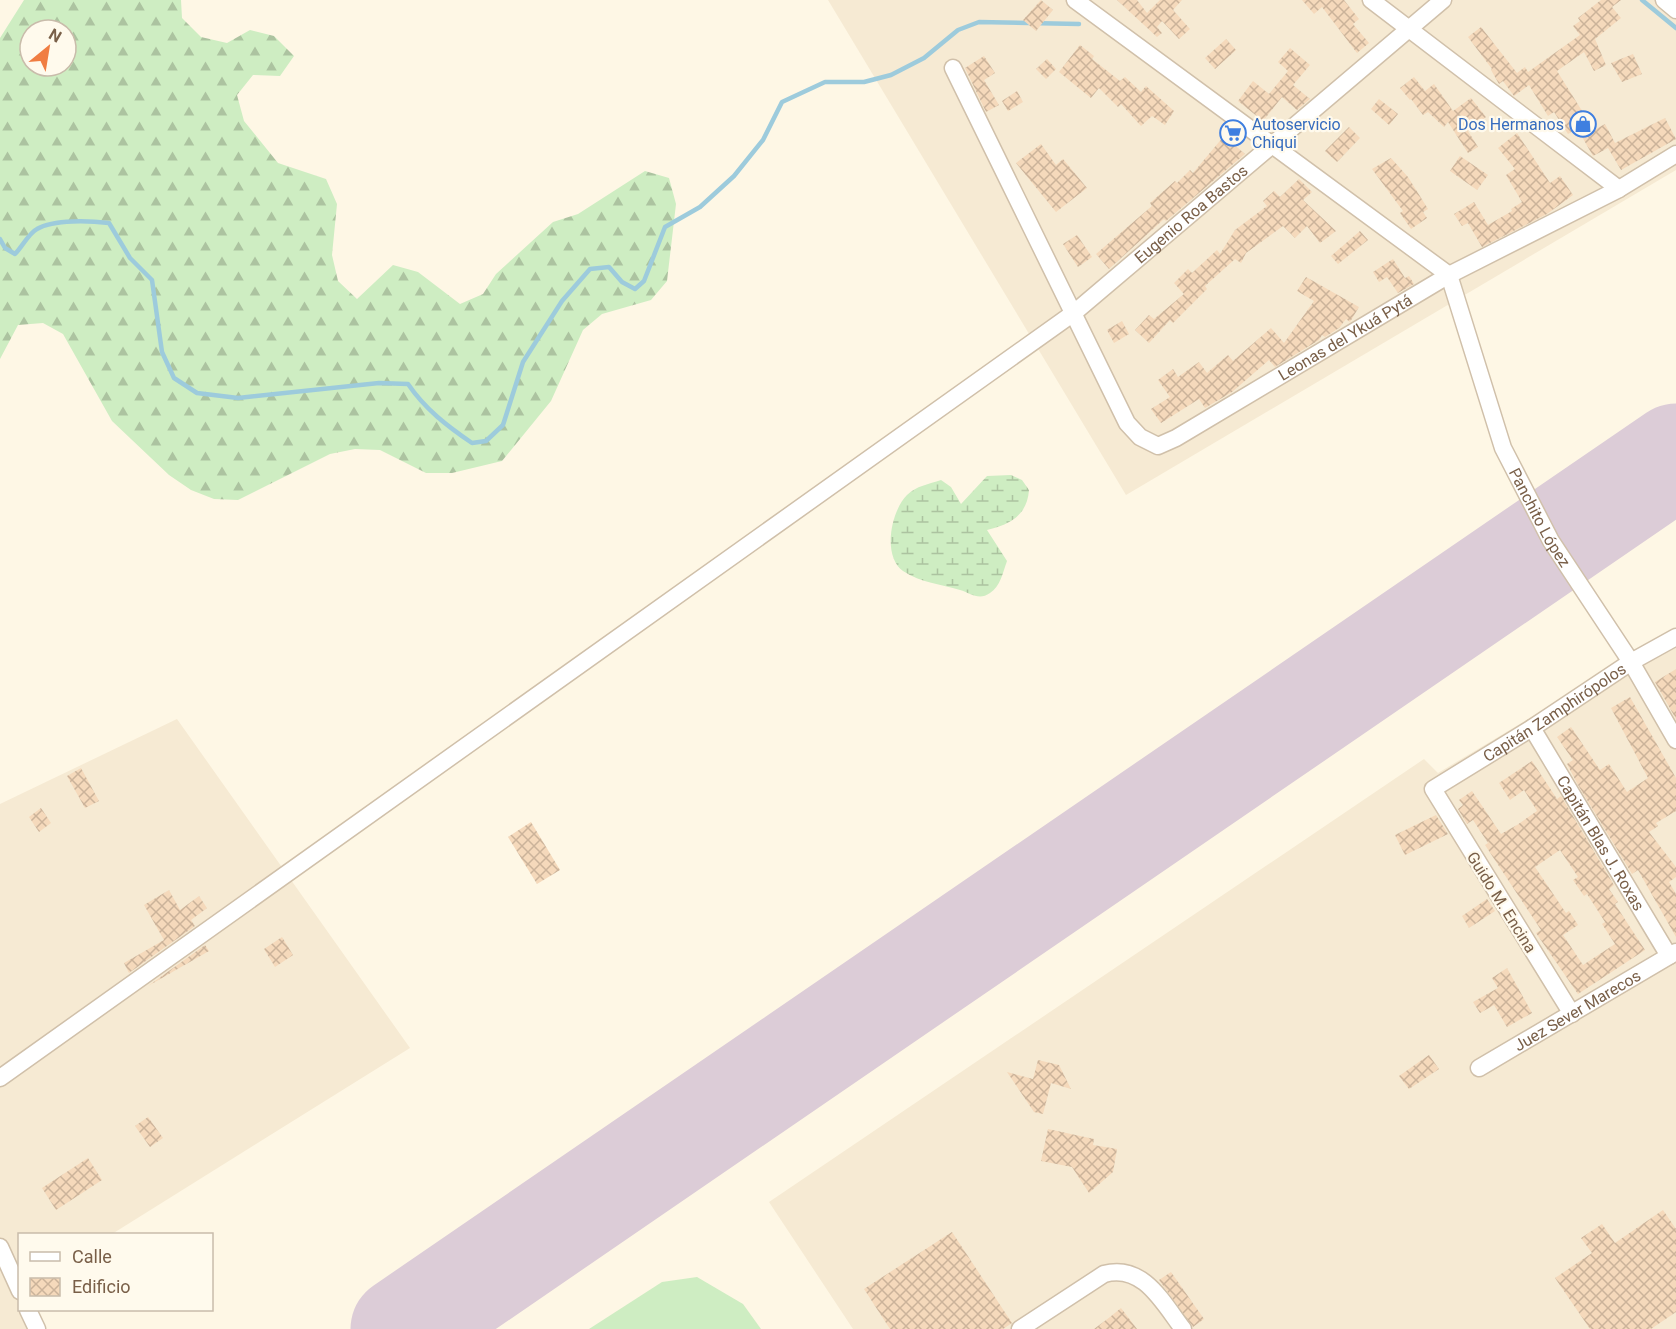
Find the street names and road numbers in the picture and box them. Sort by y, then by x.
street label: Eugenio Roa Bastos [1131,161,1252,267]
street label: Leonas del Ykuá Pytá [1275,290,1415,385]
street label: Panchito López [1505,465,1574,571]
street label: Capitán Zamphirópolos [1480,659,1630,766]
street label: Capitán Blas J. Roxas [1553,772,1648,914]
street label: Guido M. Encina [1463,848,1540,956]
street label: Juez Sever Marecos [1511,966,1644,1055]

